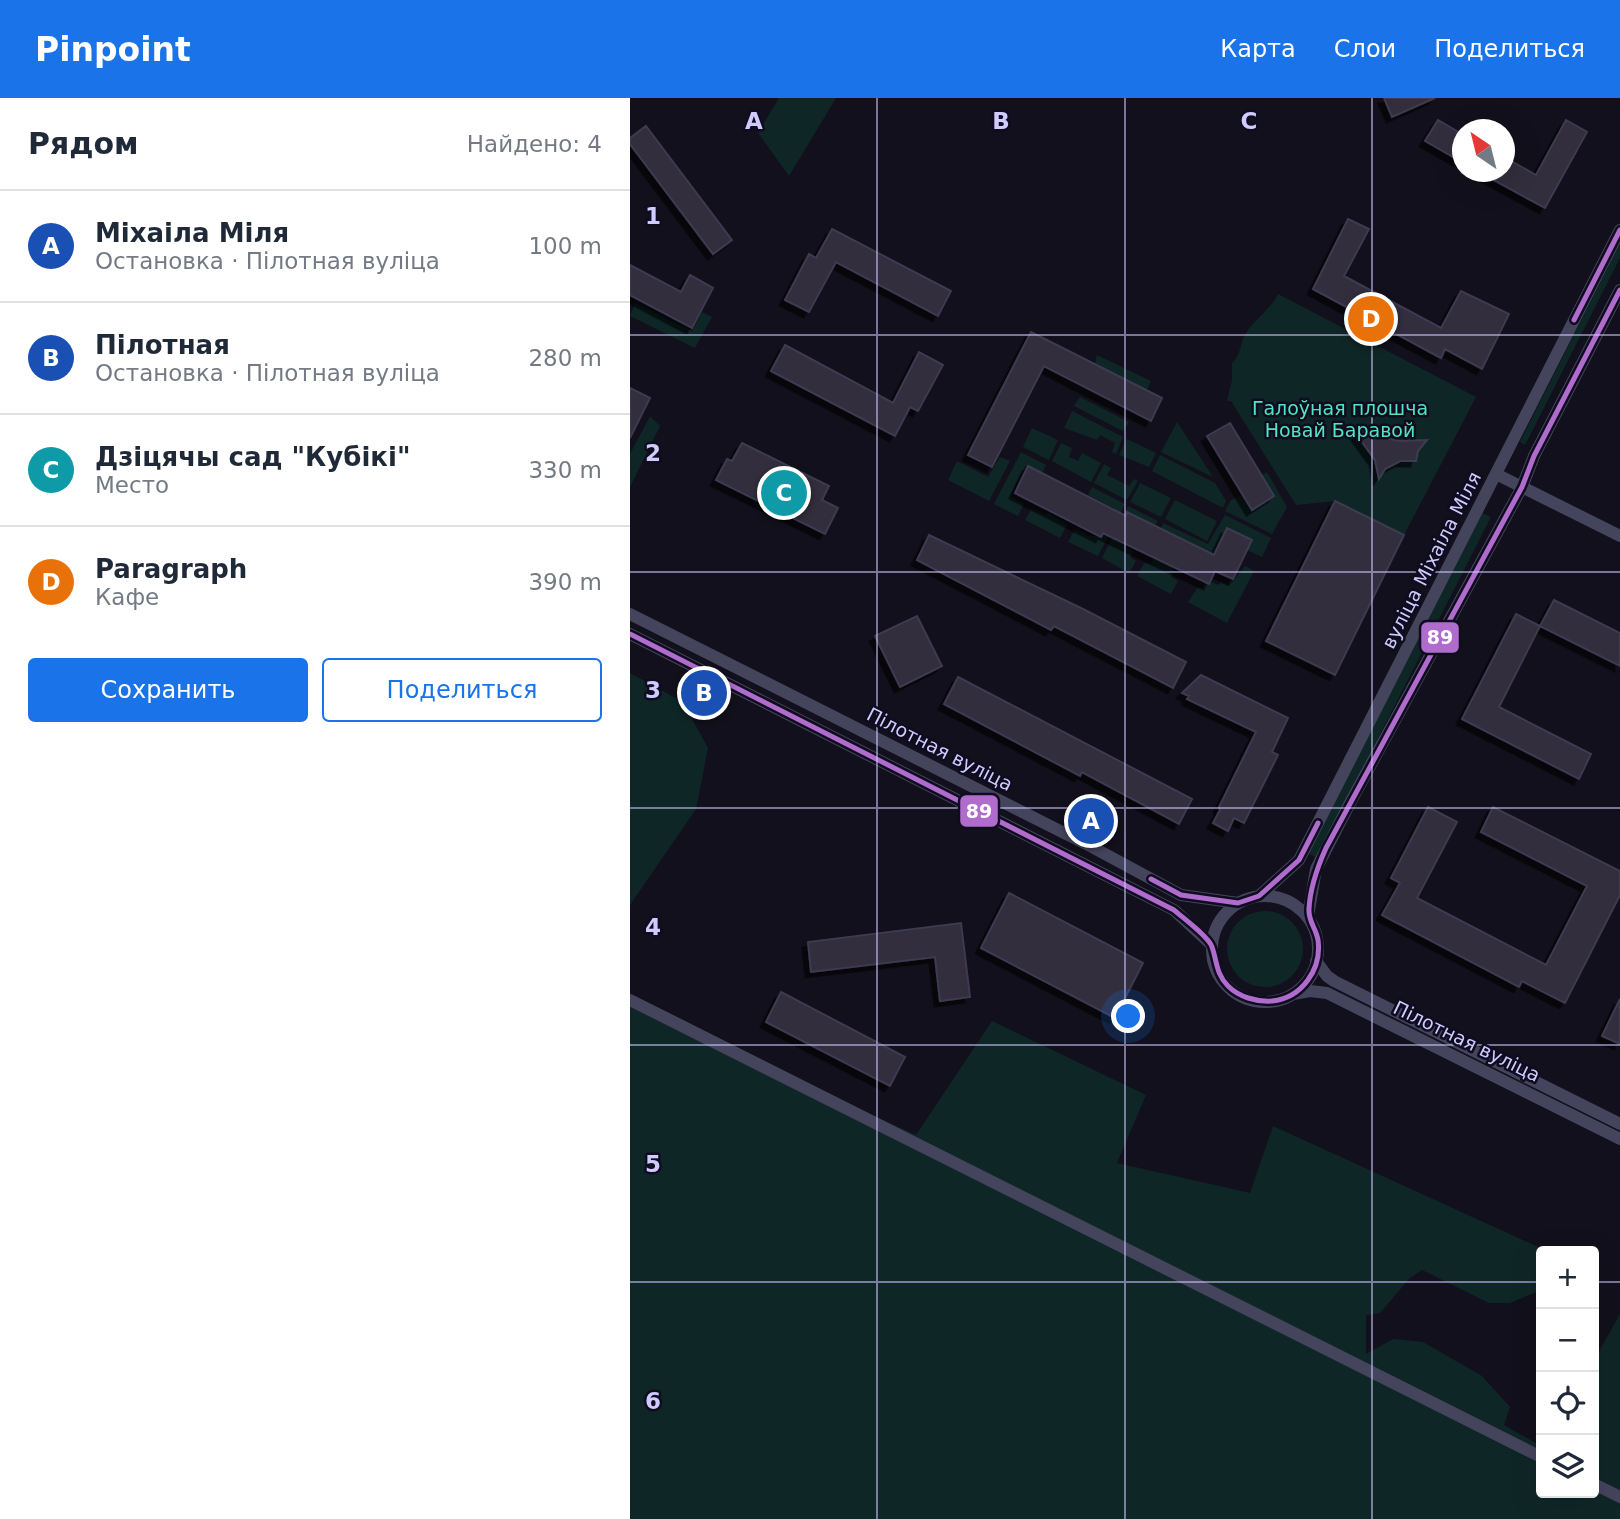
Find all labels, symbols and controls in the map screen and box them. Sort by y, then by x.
text: Pinpoint [35,30,191,69]
text: Карта [1220,35,1296,63]
text: Слои [1334,35,1396,63]
text: Поделиться [1434,35,1585,63]
text: A [745,108,763,134]
text: B [992,108,1010,134]
text: C [1241,108,1257,134]
north arrow [1452,119,1515,182]
text: Рядом [28,126,139,161]
text: Найдено: 4 [467,131,602,157]
text: 1 [645,203,661,229]
text: Міхаіла Міля [95,218,289,248]
text: A [42,233,60,259]
text: 100 m [528,233,602,259]
text: Остановка · Пілотная вуліца [95,248,440,274]
pin: D [1348,293,1394,345]
text: Пілотная [95,330,230,360]
text: B [42,345,60,371]
text: 280 m [528,345,602,371]
text: Остановка · Пілотная вуліца [95,360,440,386]
park label: Галоўная плошча Новай Баравой [1252,397,1428,441]
text: 2 [645,440,661,466]
text: Дзіцячы сад "Кубікі" [95,442,410,472]
text: C [43,457,59,483]
text: 330 m [528,457,602,483]
pin: C [761,467,807,519]
street label: вуліца Міхаіла Міля [1377,468,1485,652]
text: Место [95,472,169,498]
text: Paragraph [95,554,247,584]
text: D [41,569,61,595]
text: 390 m [528,569,602,595]
text: Кафе [95,584,159,610]
line badge: 89 [1420,621,1460,654]
text: 89 [1427,626,1453,648]
button: Сохранить [28,658,308,722]
button: Поделиться [322,658,602,722]
pin: B [681,667,727,719]
text: 3 [645,677,661,703]
street label: Пілотная вуліца [864,703,1016,795]
line badge: 89 [959,794,999,828]
pin: A [1068,795,1114,847]
text: 89 [966,800,992,822]
text: 4 [645,914,661,940]
street label: Пілотная вуліца [1390,996,1544,1086]
your location [1111,999,1145,1033]
text: 5 [645,1151,661,1177]
map controls [1536,1246,1599,1498]
button: + [1536,1246,1599,1309]
button: − [1536,1309,1599,1372]
button: locate [1536,1372,1599,1435]
text: 6 [645,1388,661,1414]
button: layers [1536,1435,1599,1498]

